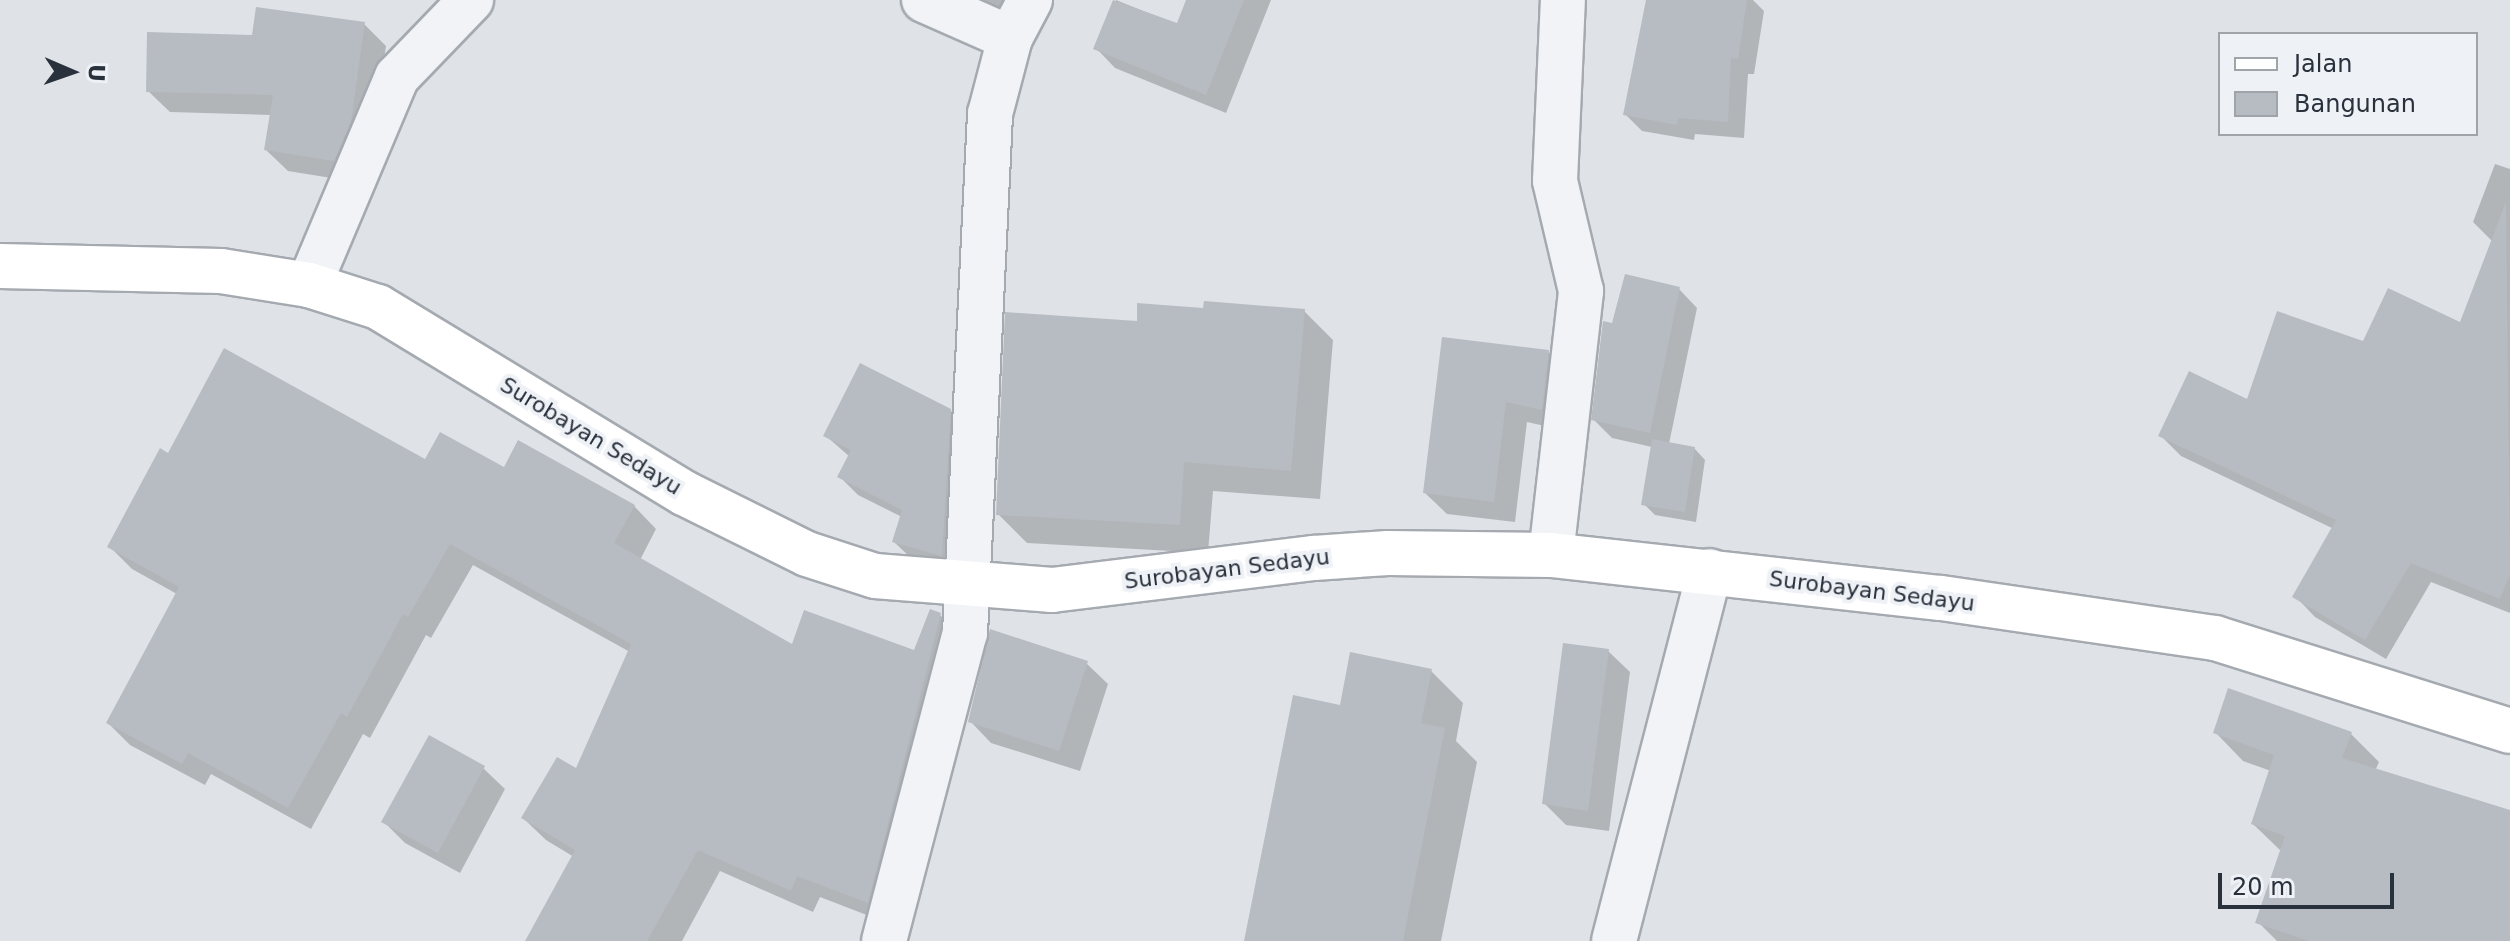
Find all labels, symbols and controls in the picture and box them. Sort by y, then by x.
north arrow [32,32,112,112]
legend [2218,32,2478,136]
text: Jalan [2294,50,2352,78]
text: U [84,63,109,82]
text: Bangunan [2294,90,2416,118]
street label: Surobayan Sedayu [496,371,686,501]
street label: Surobayan Sedayu [1123,543,1331,595]
street label: Surobayan Sedayu [1768,565,1976,617]
scale bar [2222,857,2398,907]
text: 20 m [2232,873,2294,901]

